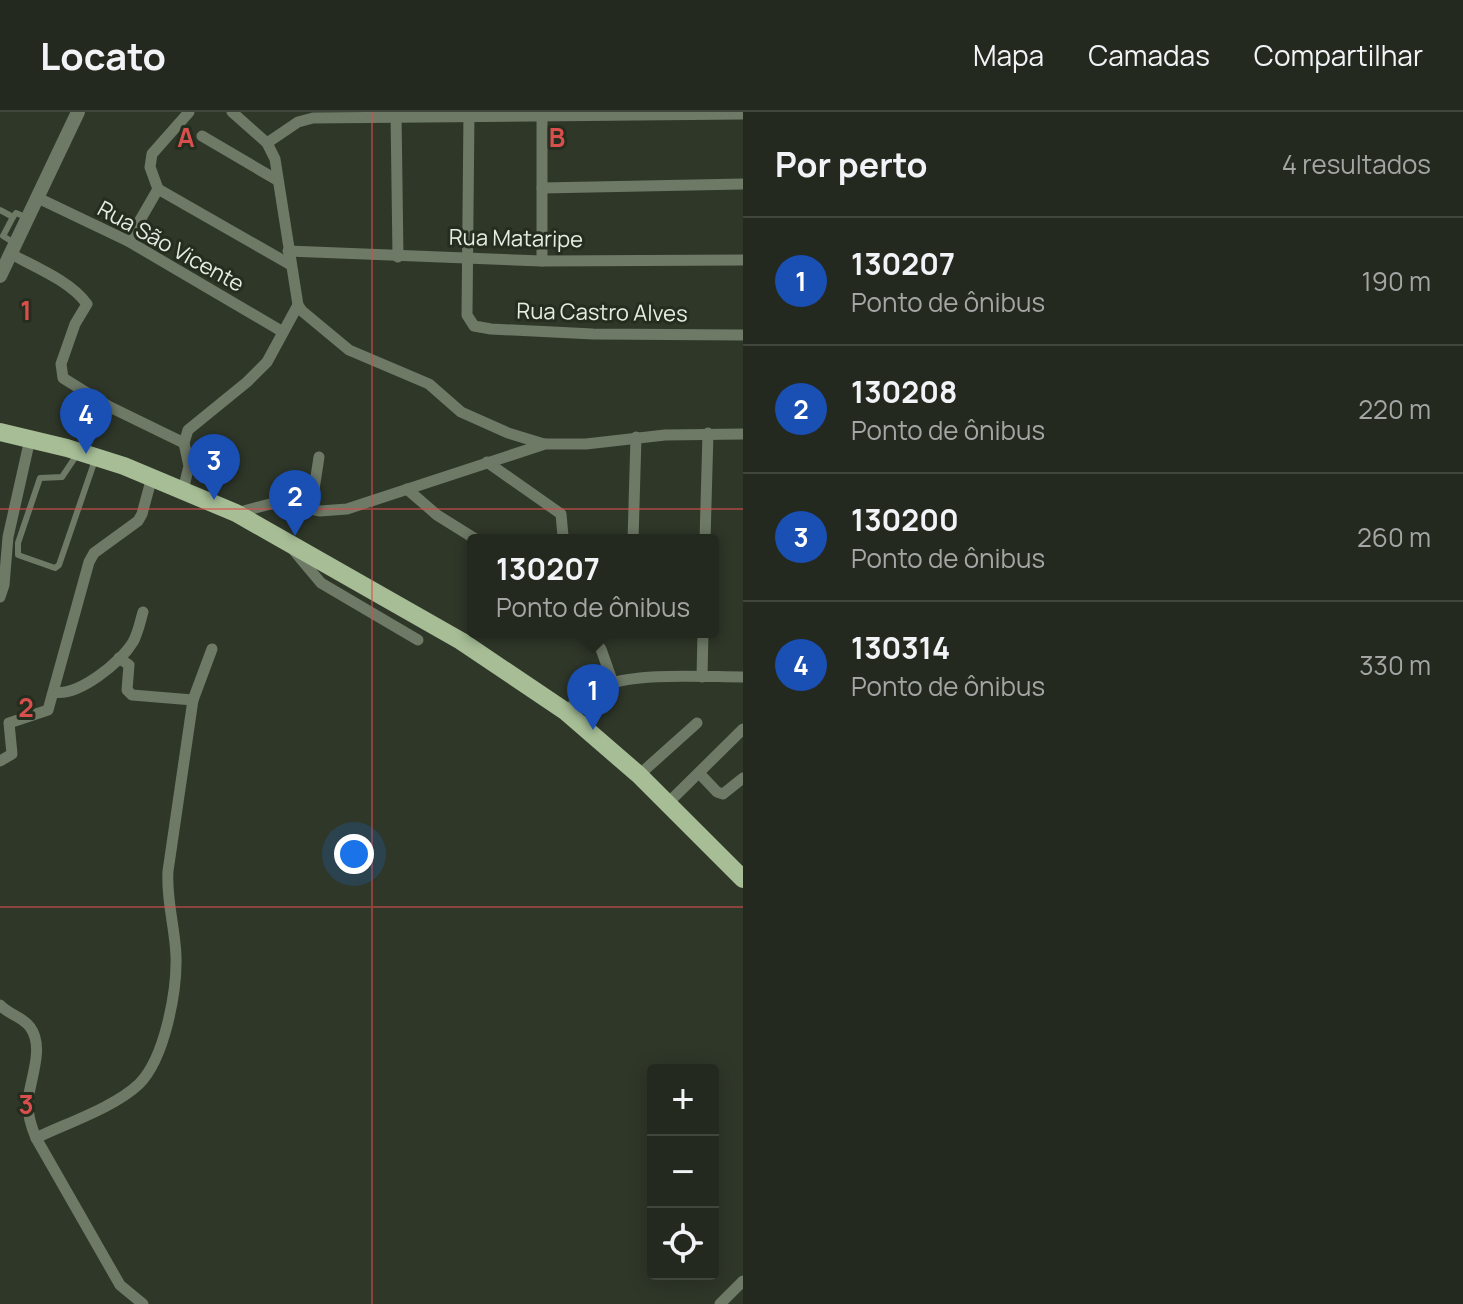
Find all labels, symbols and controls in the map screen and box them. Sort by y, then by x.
text: Locato [40,29,166,81]
text: Mapa [973,36,1044,74]
text: Camadas [1088,36,1210,74]
text: Compartilhar [1254,36,1423,74]
text: A [177,119,195,155]
text: B [549,119,565,155]
text: Por perto [775,141,928,187]
text: 4 resultados [1282,146,1431,182]
street label: Rua São Vicente [92,193,250,299]
street label: Rua Mataripe [449,222,584,254]
text: 130207 [851,243,955,284]
text: 1 [795,263,807,299]
text: 190 m [1362,263,1431,299]
text: Ponto de ônibus [851,284,1045,320]
text: 1 [20,292,32,328]
street label: Rua Castro Alves [516,296,688,328]
text: 130208 [851,371,957,412]
pin: 4 [60,388,112,454]
text: 2 [793,391,809,427]
text: 220 m [1358,391,1431,427]
text: Ponto de ônibus [851,412,1045,448]
pin: 3 [188,434,240,500]
pin: 2 [269,470,321,536]
text: 130200 [851,499,959,540]
text: 3 [793,519,809,555]
text: 260 m [1357,519,1431,555]
popup [467,534,719,638]
text: Ponto de ônibus [851,540,1045,576]
text: 130207 [496,548,600,589]
text: Ponto de ônibus [496,589,690,625]
text: 130314 [851,627,950,668]
text: 4 [793,647,809,683]
text: 330 m [1359,647,1431,683]
pin: 1 [567,664,619,730]
text: Ponto de ônibus [851,668,1045,704]
text: 2 [18,689,34,725]
your location [334,834,374,874]
map controls [647,1064,719,1280]
button: + [647,1064,719,1136]
text: 3 [18,1086,34,1122]
button: − [647,1136,719,1208]
button: locate [647,1208,719,1280]

